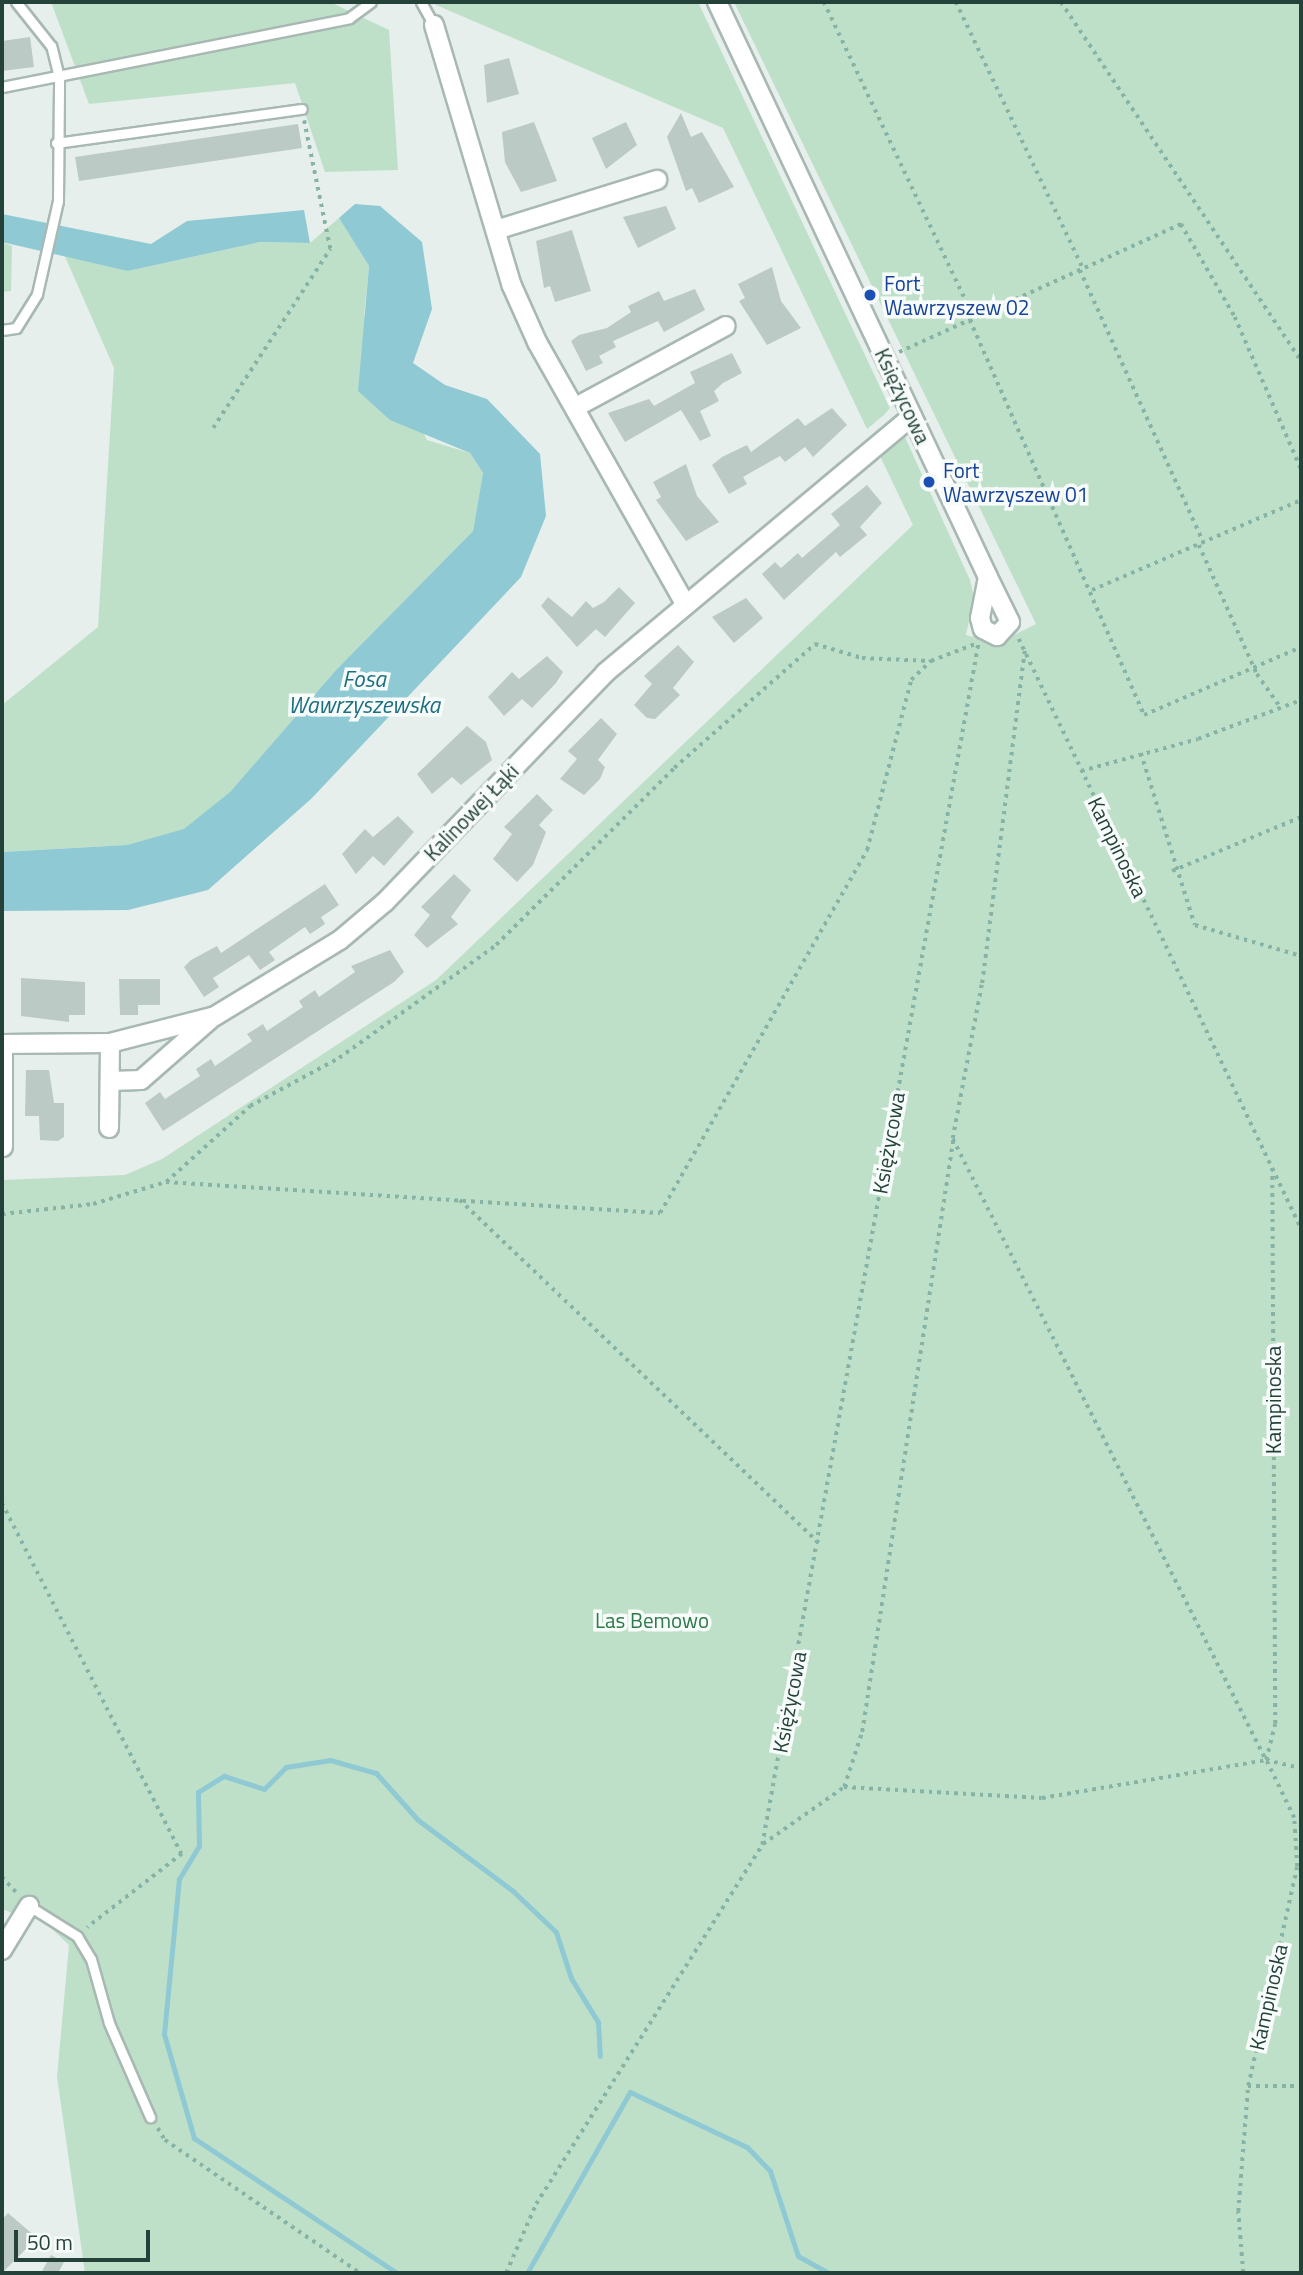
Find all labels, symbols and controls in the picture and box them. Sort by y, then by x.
place label: Fort Wawrzyszew 02 [884,270,1030,320]
marker: Fort Wawrzyszew 02 [862,287,878,303]
street label: Księżycowa [870,344,936,448]
place label: Fort Wawrzyszew 01 [943,457,1089,507]
marker: Fort Wawrzyszew 01 [921,474,937,490]
water label: Fosa Wawrzyszewska [288,665,440,719]
street label: Kalinowej Łąki [418,758,524,866]
street label: Kampinoska [1083,793,1153,901]
street label: Księżycowa [867,1090,909,1196]
street label: Kampinoska [1260,1346,1286,1454]
park label: Las Bemowo [595,1607,709,1633]
street label: Księżycowa [767,1649,811,1755]
street label: Kampinoska [1244,1941,1292,2053]
scale bar [18,2216,154,2260]
text: 50 m [27,2226,73,2258]

